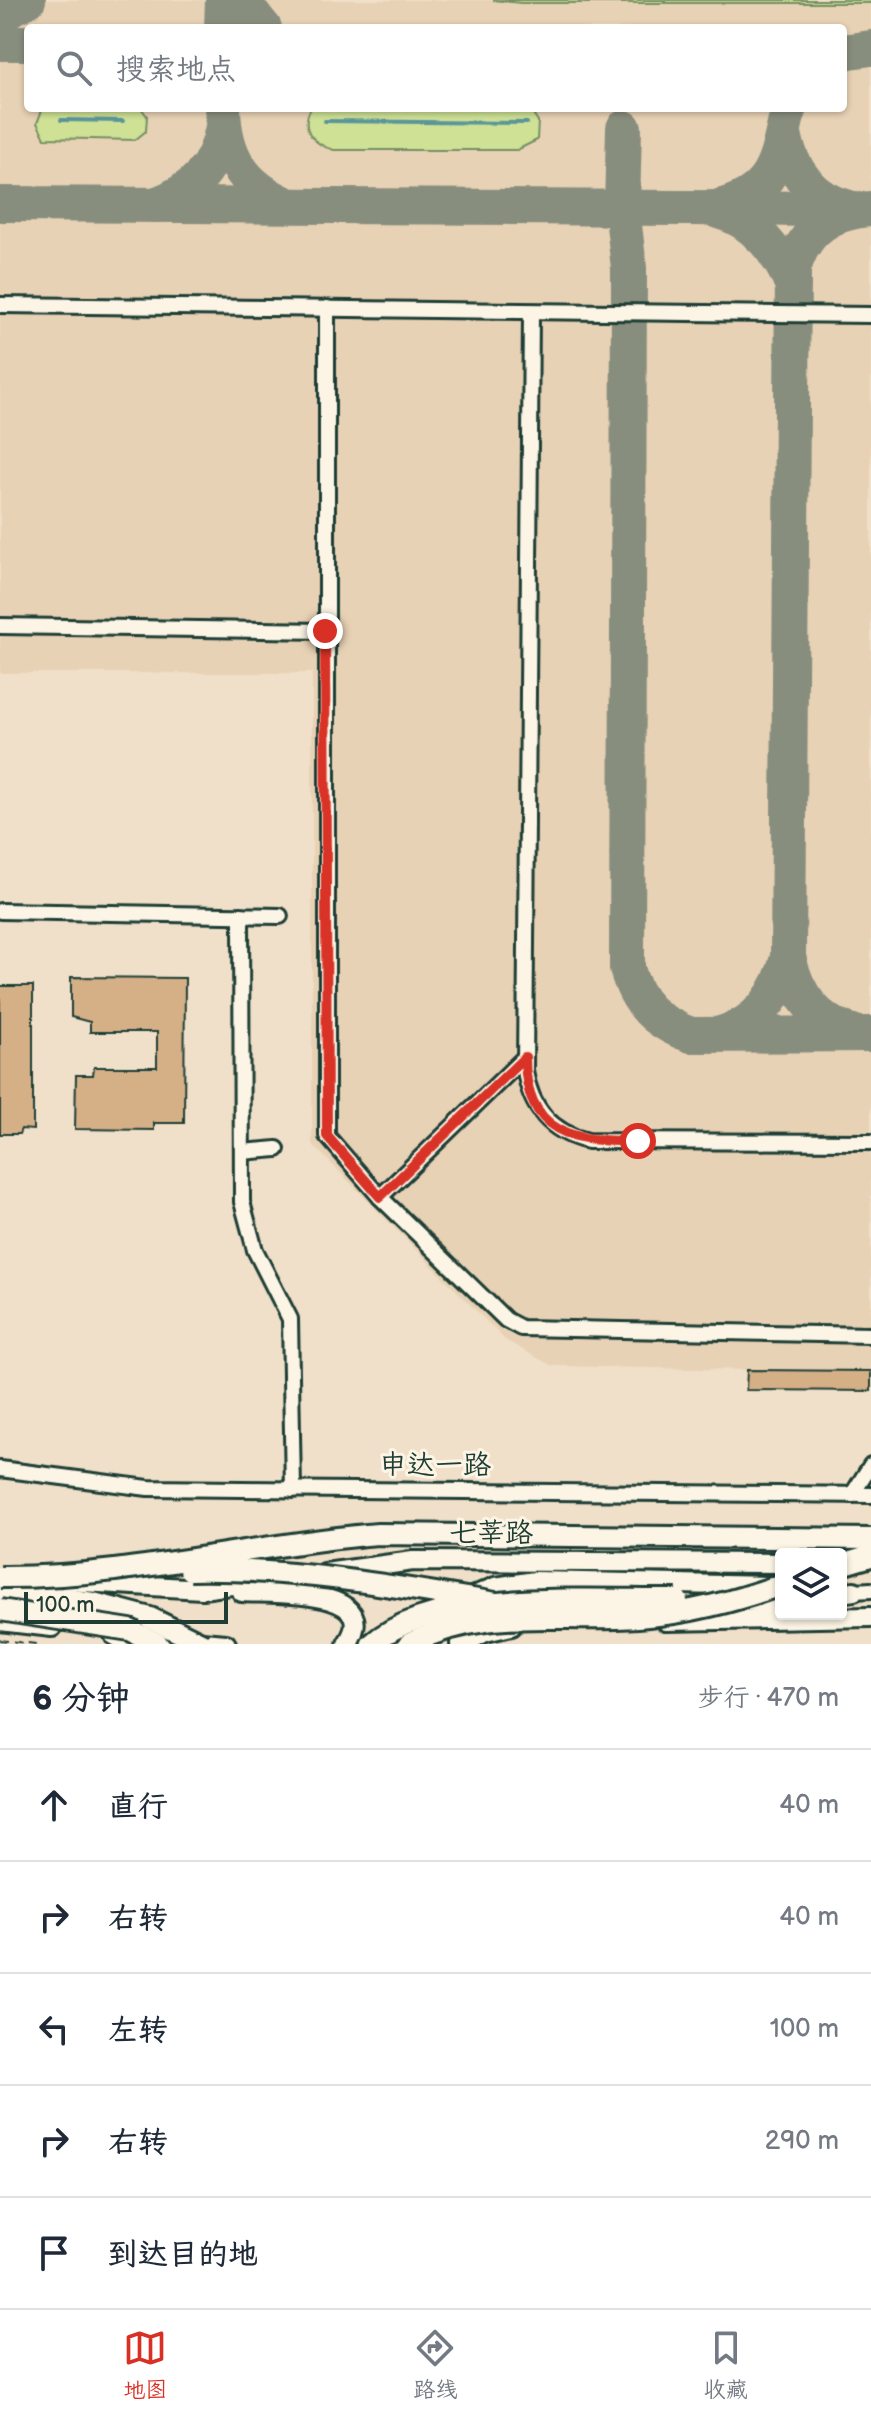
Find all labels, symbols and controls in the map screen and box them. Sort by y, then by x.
search box [24,24,847,112]
icon: search [52,46,96,90]
text: 搜索地点 [116,52,236,88]
route end [307,613,343,649]
route start [620,1123,656,1159]
street label: 申达一路 [379,1449,491,1482]
street label: 七莘路 [449,1517,533,1550]
map controls [775,1548,847,1620]
button: layers [775,1548,847,1620]
scale bar [24,1588,228,1624]
text: 100 m [36,1592,95,1619]
text: 6 分钟 [32,1678,130,1719]
text: 步行 · 470 m [698,1683,839,1714]
icon: ahead [32,1783,76,1827]
text: 直行 [108,1789,168,1825]
text: 40 m [779,1790,839,1821]
icon: right [32,1895,76,1939]
text: 右转 [108,1901,168,1937]
text: 40 m [779,1902,839,1933]
icon: left [32,2007,76,2051]
text: 左转 [108,2013,168,2049]
text: 100 m [770,2014,839,2045]
icon: right [32,2119,76,2163]
text: 右转 [108,2125,168,2161]
text: 290 m [765,2126,839,2157]
icon: arrive [32,2231,76,2275]
text: 到达目的地 [108,2237,258,2273]
tab: 地图 [123,2326,167,2404]
tab: 路线 [413,2326,458,2404]
tab: 收藏 [704,2326,748,2404]

